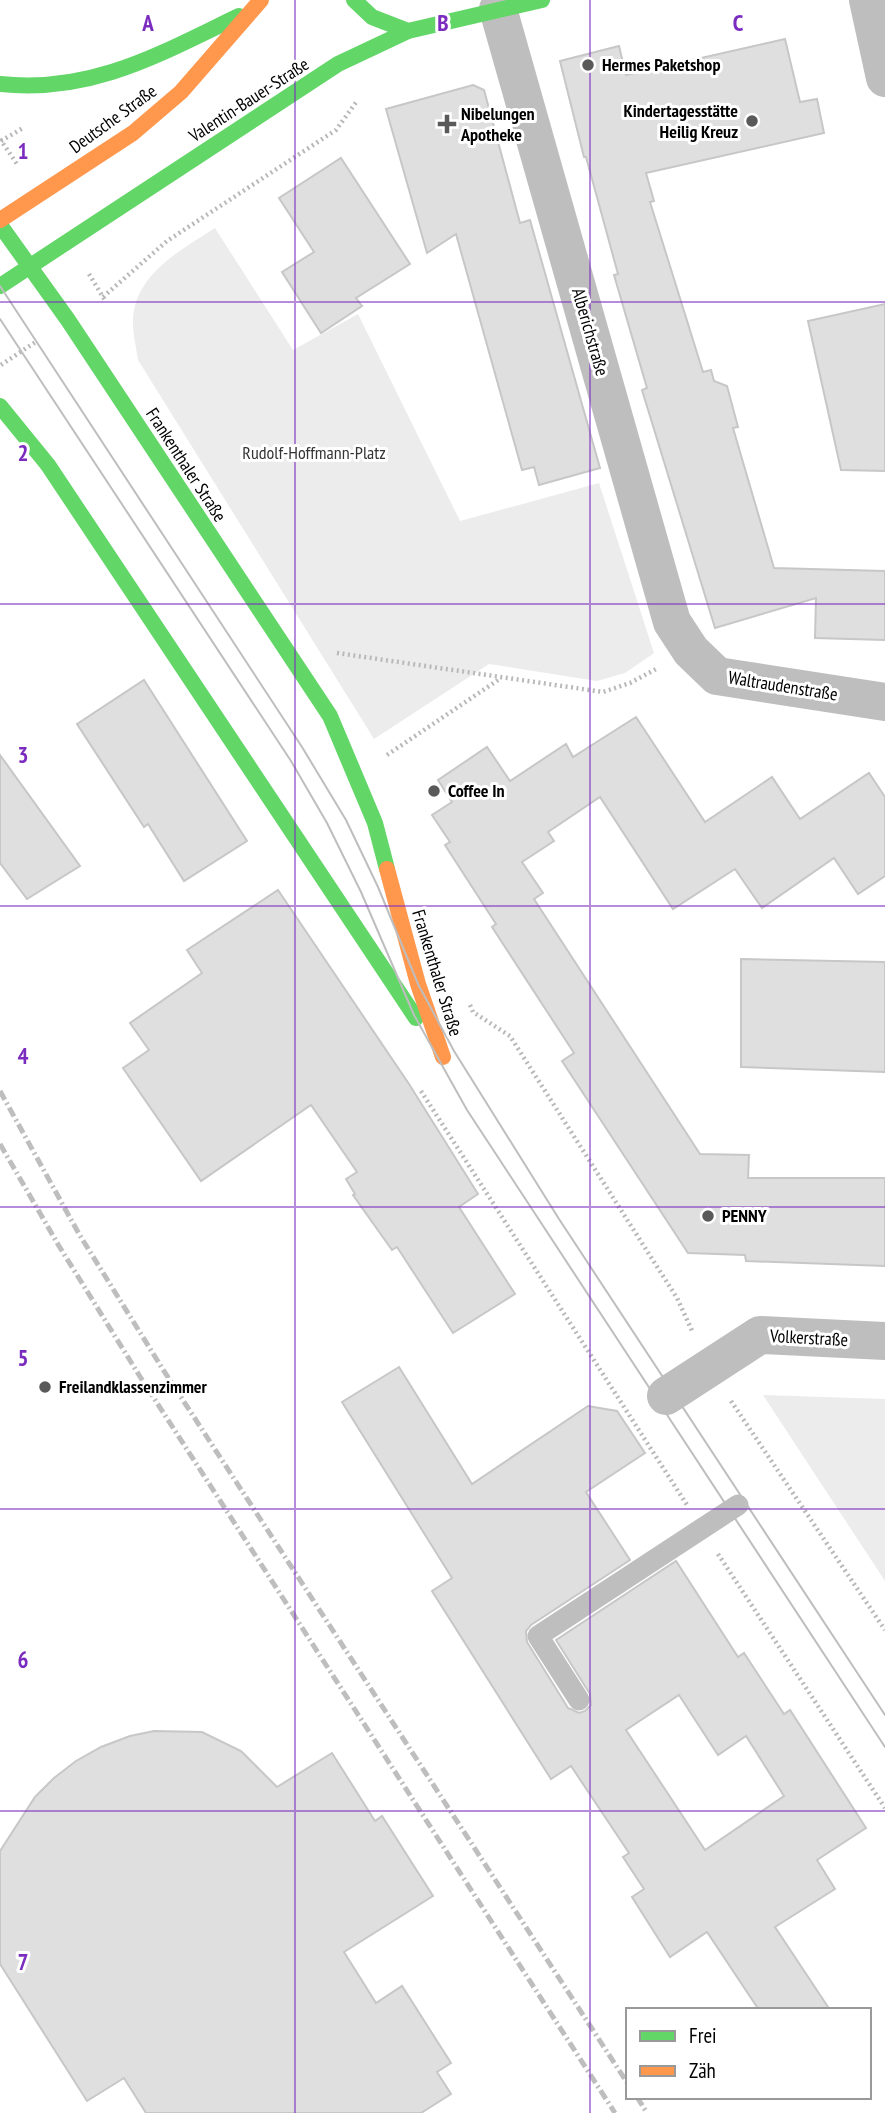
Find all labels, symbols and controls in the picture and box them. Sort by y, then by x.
text: A [141,8,154,37]
text: B [437,8,449,37]
text: C [733,8,744,37]
street label: Valentin-Bauer-Straße [184,52,313,147]
place label: Hermes Paketshop [602,53,720,76]
marker: Hermes Paketshop [580,57,596,73]
street label: Deutsche Straße [65,79,161,158]
place label: Kindertagesstätte Heilig Kreuz [623,99,738,143]
place label: Nibelungen Apotheke [460,102,535,146]
marker: Kindertagesstätte Heilig Kreuz [744,113,760,129]
marker: Nibelungen Apotheke [439,116,455,132]
text: 1 [18,136,29,165]
street label: Alberichstraße [567,285,614,379]
street label: Frankenthaler Straße [141,404,232,526]
text: 2 [18,438,29,467]
park label: Rudolf-Hoffmann-Platz [242,441,386,464]
street label: Waltraudenstraße [727,666,839,705]
text: 3 [18,740,29,769]
place label: Coffee In [448,779,505,802]
marker: Coffee In [426,783,442,799]
street label: Frankenthaler Straße [407,907,468,1039]
text: 4 [18,1041,29,1070]
place label: PENNY [722,1204,767,1227]
marker: PENNY [700,1208,716,1224]
street label: Volkerstraße [768,1324,849,1351]
text: 5 [18,1343,29,1372]
place label: Freilandklassenzimmer [59,1375,208,1398]
marker: Freilandklassenzimmer [37,1379,53,1395]
text: 6 [18,1645,29,1674]
text: 7 [18,1947,29,1976]
legend [626,2008,871,2099]
text: Frei [689,2022,717,2049]
text: Zäh [689,2057,716,2084]

